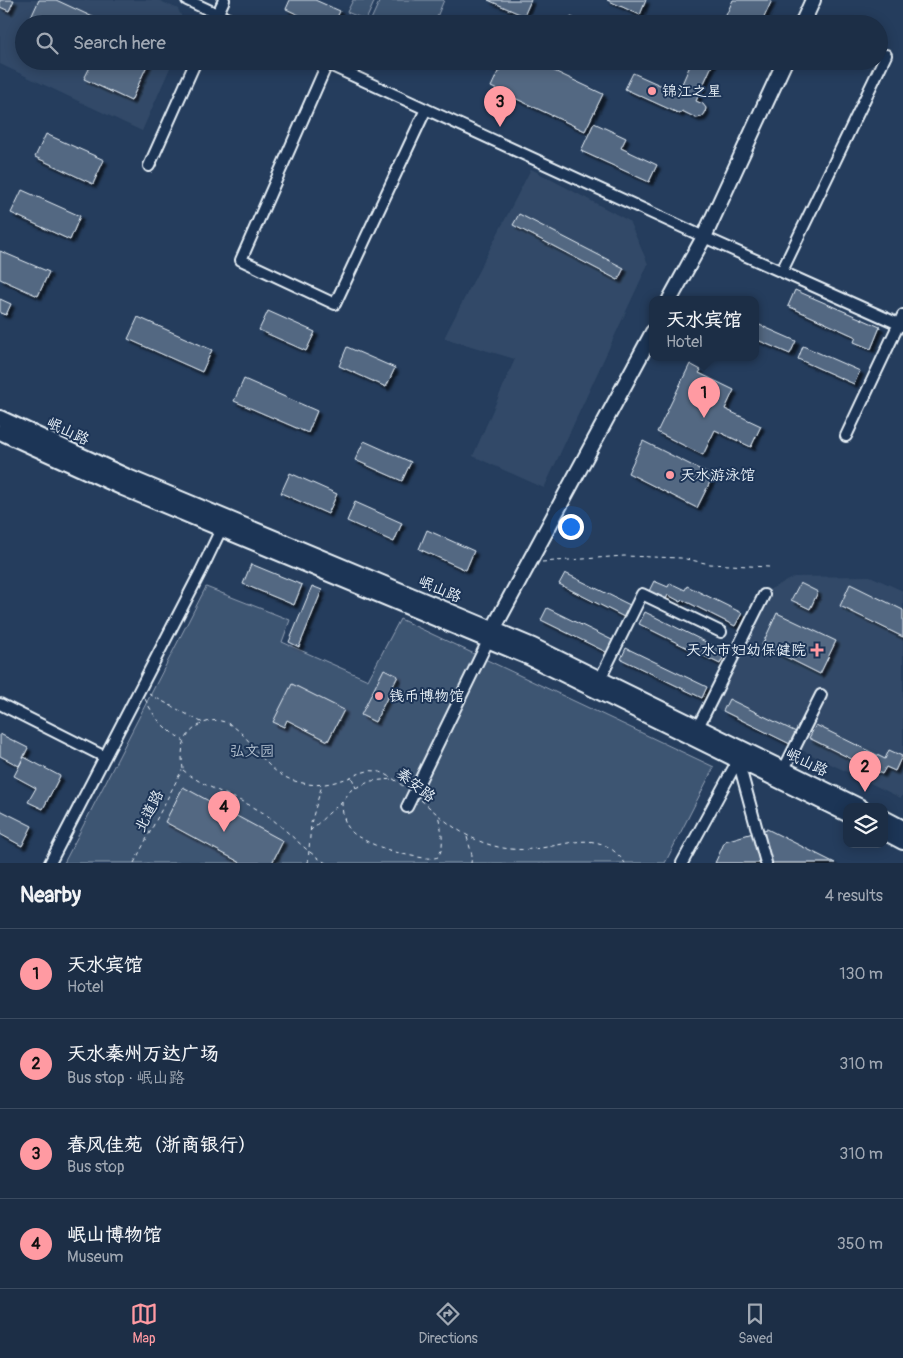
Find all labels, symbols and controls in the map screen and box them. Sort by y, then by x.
search box [15,15,888,70]
icon: search [33,29,61,57]
text: Search here [73,31,166,55]
place label: 锦江之星 [662,82,722,101]
marker: 锦江之星 [646,85,658,97]
pin: 3 [484,86,516,127]
popup [649,296,759,361]
text: 天水宾馆 [666,308,742,332]
text: Hotel [666,332,703,352]
pin: 1 [688,377,720,418]
street label: 岷山路 [43,413,92,450]
place label: 天水游泳馆 [680,466,755,485]
marker: 天水游泳馆 [664,469,676,481]
your location [558,514,584,540]
street label: 岷山路 [415,572,464,607]
place label: 天水市妇幼保健院 [686,641,806,660]
marker: 天水市妇幼保健院 [810,643,824,657]
place label: 钱币博物馆 [389,687,464,706]
marker: 钱币博物馆 [373,690,385,702]
park label: 弘文园 [229,742,275,761]
street label: 岷山路 [782,744,831,781]
pin: 2 [849,751,881,792]
street label: 秦安路 [392,764,439,807]
street label: 北道路 [131,787,168,836]
pin: 4 [208,791,240,832]
map controls [843,803,888,848]
button: layers [843,803,888,848]
text: Nearby [20,882,81,909]
text: 4 results [825,886,883,906]
text: 天水宾馆 [67,953,143,977]
text: 1 [33,964,39,984]
text: 130 m [839,964,883,984]
text: Hotel [67,977,104,997]
text: 天水秦州万达广场 [67,1042,219,1066]
text: 2 [32,1054,40,1074]
text: 310 m [839,1054,883,1074]
text: Bus stop · 岷山路 [67,1068,185,1088]
text: 春风佳苑（浙商银行） [67,1133,257,1157]
text: 3 [32,1144,40,1164]
text: 310 m [839,1144,883,1164]
text: Bus stop [67,1157,125,1177]
text: 岷山博物馆 [67,1223,162,1247]
text: 4 [31,1234,41,1254]
text: 350 m [837,1234,883,1254]
text: Museum [67,1247,123,1267]
tab: Map [130,1300,158,1347]
tab: Directions [418,1300,478,1347]
tab: Saved [738,1300,773,1347]

